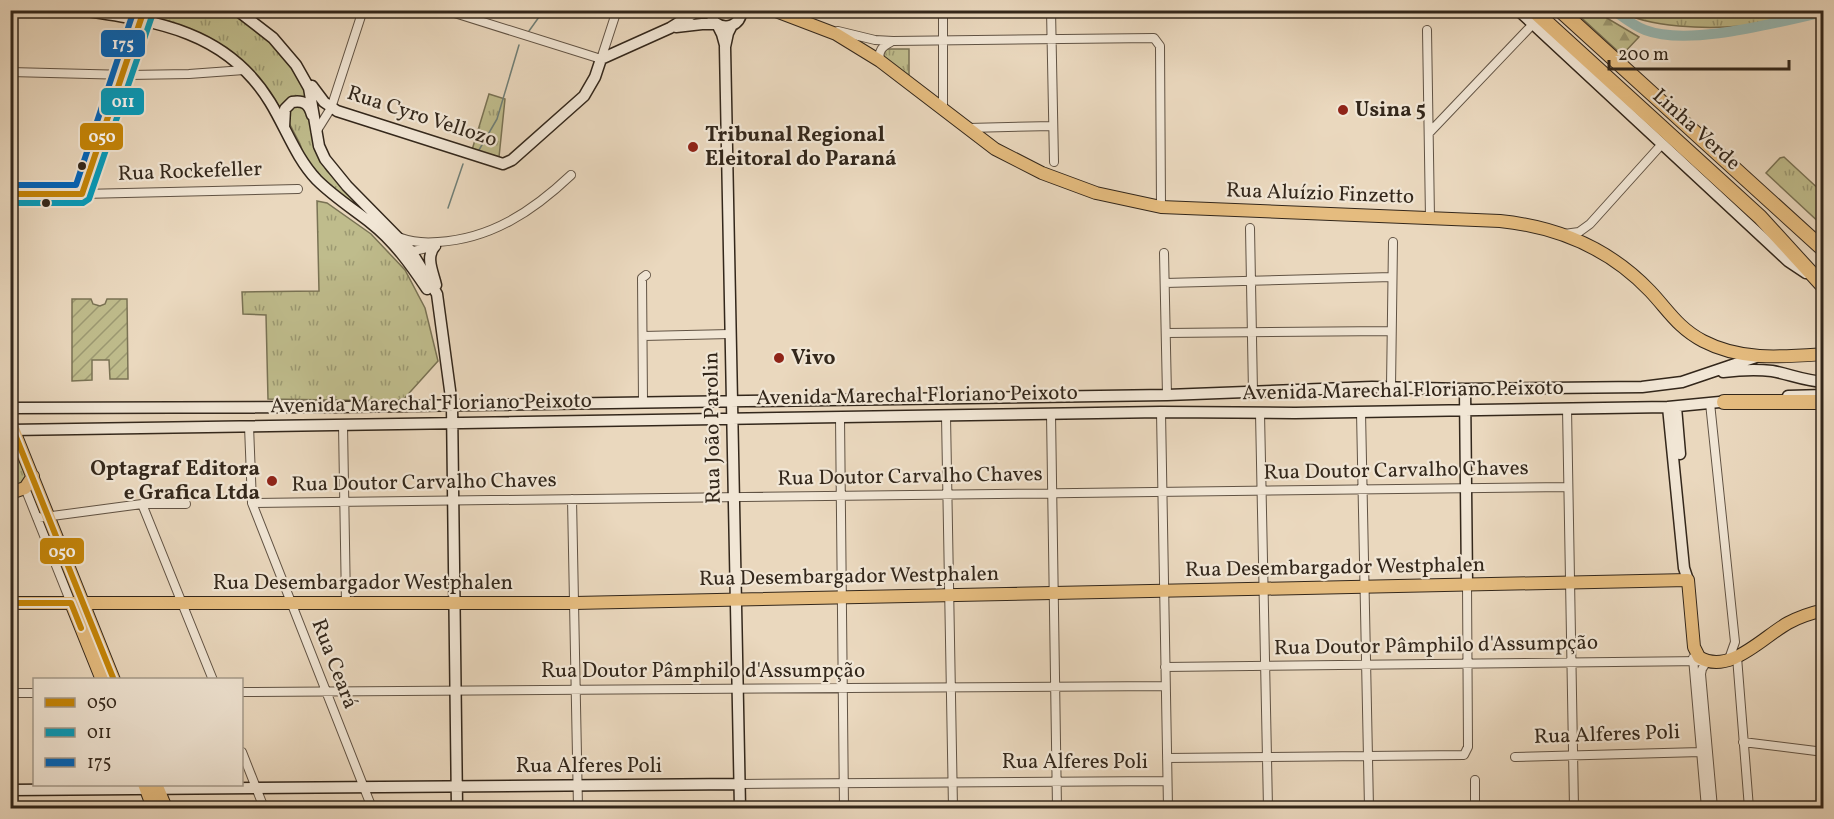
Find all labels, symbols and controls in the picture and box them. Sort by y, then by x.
line badge: 175 [100,29,146,58]
scale bar [1609,33,1789,71]
text: 175 [112,34,134,56]
text: 200 m [1618,43,1669,68]
street label: Rua Cyro Vellozo [343,79,501,155]
street label: Linha Verde [1645,82,1747,178]
line badge: 011 [100,87,145,116]
text: 011 [112,92,134,114]
place label: Usina 5 [1355,96,1426,125]
marker: Usina 5 [1336,103,1350,117]
place label: Tribunal Regional Eleitoral do Paraná [705,121,897,174]
line badge: 050 [79,122,124,151]
text: 050 [88,127,116,149]
marker: Tribunal Regional Eleitoral do Paraná [686,140,700,154]
street label: Rua Rockefeller [117,155,263,189]
unlabelled marker [76,160,88,172]
street label: Rua Aluízio Finzetto [1225,176,1415,212]
unlabelled marker [40,197,52,209]
place label: Vivo [791,344,836,373]
marker: Vivo [772,351,786,365]
street label: Rua João Parolin [697,352,729,504]
street label: Avenida Marechal Floriano Peixoto [1242,374,1564,408]
street label: Avenida Marechal Floriano Peixoto [756,379,1078,413]
street label: Avenida Marechal Floriano Peixoto [270,387,592,421]
street label: Rua Doutor Carvalho Chaves [1263,454,1529,488]
place label: Optagraf Editora e Grafica Ltda [90,455,260,508]
street label: Rua Doutor Carvalho Chaves [777,460,1043,494]
street label: Rua Doutor Carvalho Chaves [291,466,557,500]
marker: Optagraf Editora e Grafica Ltda [265,474,279,488]
line badge: 050 [39,537,85,565]
text: 050 [48,542,76,564]
street label: Rua Desembargador Westphalen [1185,551,1485,585]
street label: Rua Desembargador Westphalen [699,560,999,594]
street label: Rua Desembargador Westphalen [213,569,513,598]
street label: Rua Ceará [304,615,364,713]
street label: Rua Doutor Pâmphilo d'Assumpção [1274,629,1598,663]
street label: Rua Doutor Pâmphilo d'Assumpção [541,657,865,686]
legend [33,678,243,786]
text: 050 [87,691,117,716]
street label: Rua Alferes Poli [1533,718,1681,752]
text: 011 [87,721,112,746]
street label: Rua Alferes Poli [1002,748,1148,777]
text: 175 [87,751,111,776]
street label: Rua Alferes Poli [516,752,662,781]

